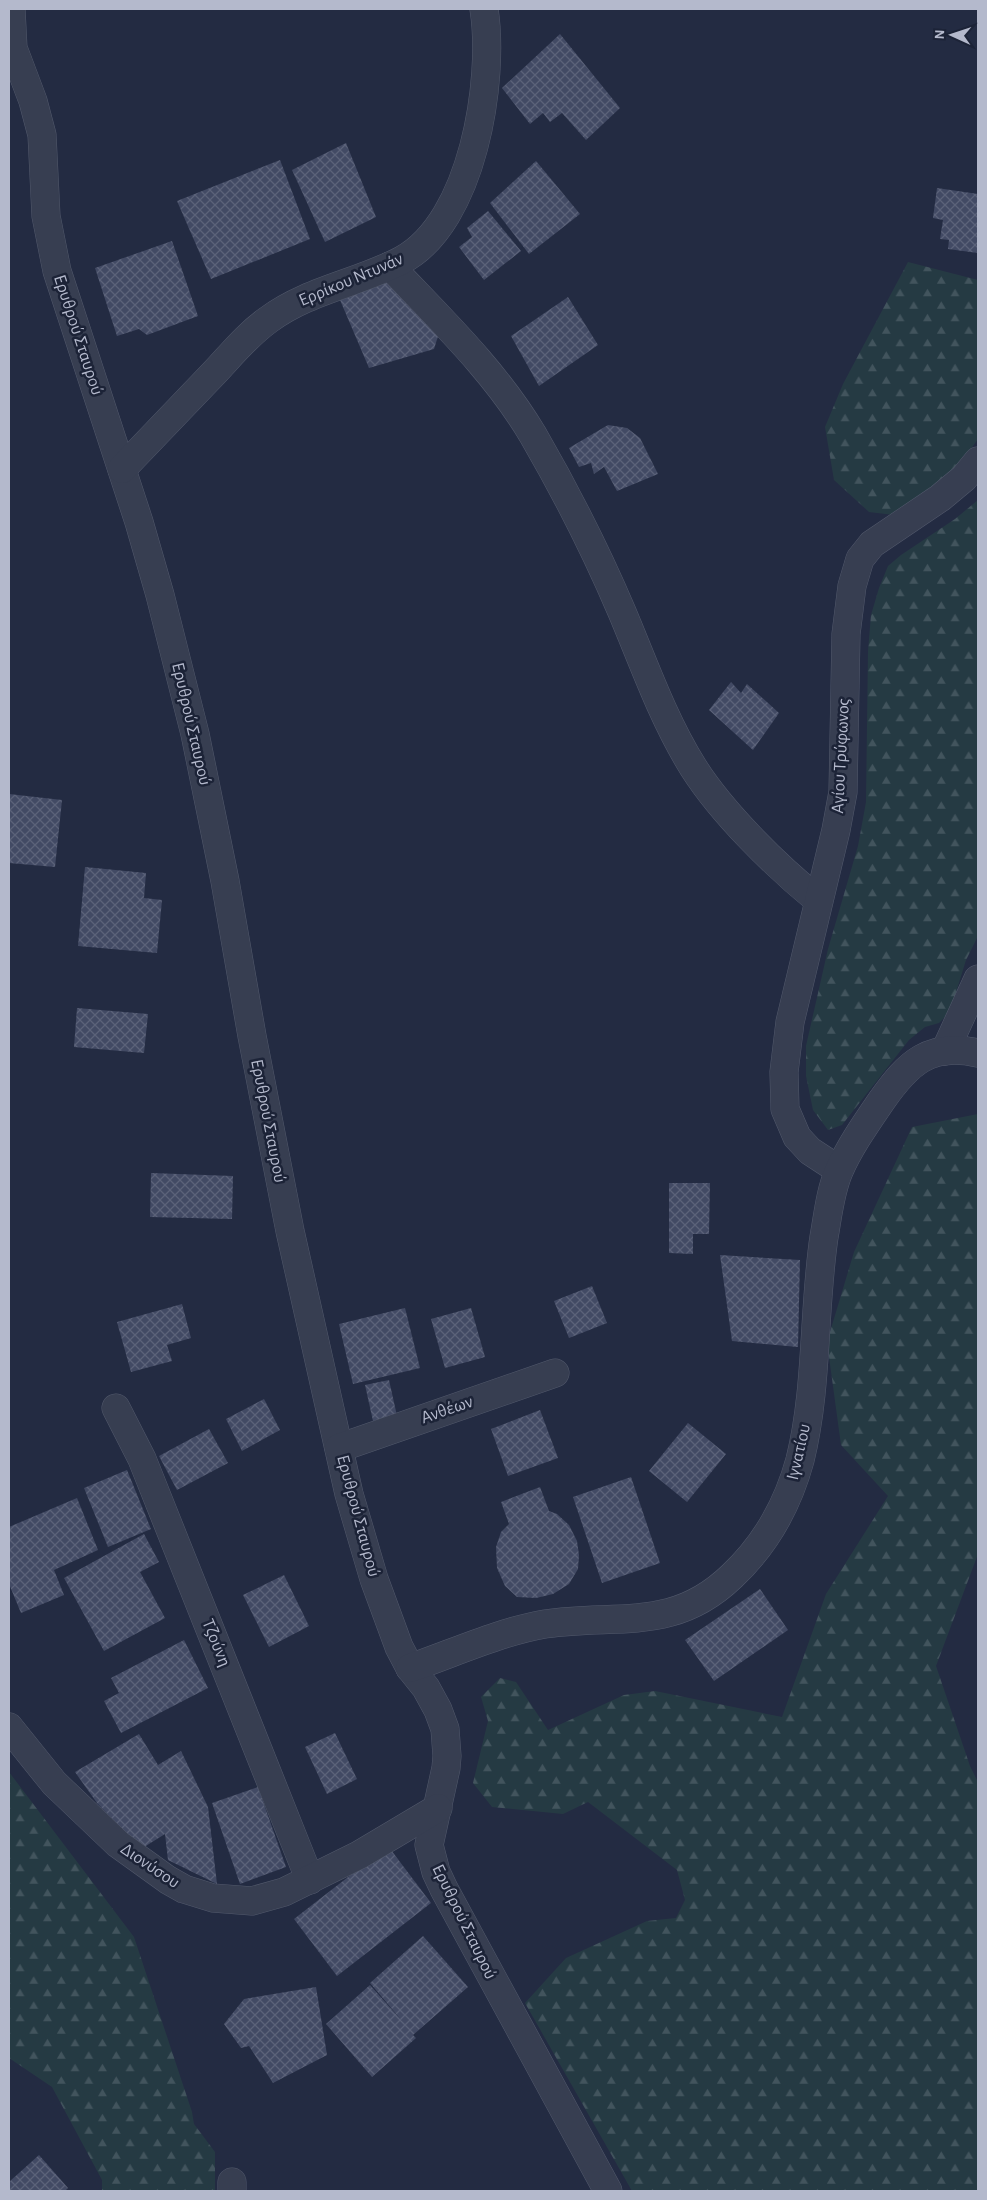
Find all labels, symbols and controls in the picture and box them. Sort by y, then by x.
north arrow [927,10,977,60]
text: N [933,29,947,40]
street label: Ερρίκου Ντυνάν [296,249,406,310]
street label: Ερυθρού Σταυρού [50,273,106,397]
street label: Ερυθρού Σταυρού [168,661,214,787]
street label: Αγίου Τρύφωνος [828,698,853,814]
street label: Ερυθρού Σταυρού [247,1058,289,1184]
street label: Ανθέων [419,1393,476,1427]
street label: Ιγνατίου [783,1422,814,1482]
street label: Ερυθρού Σταυρού [333,1453,383,1579]
street label: Τζούνη [198,1616,234,1670]
street label: Διονύσου [117,1840,183,1892]
street label: Ερυθρού Σταυρού [428,1862,500,1982]

